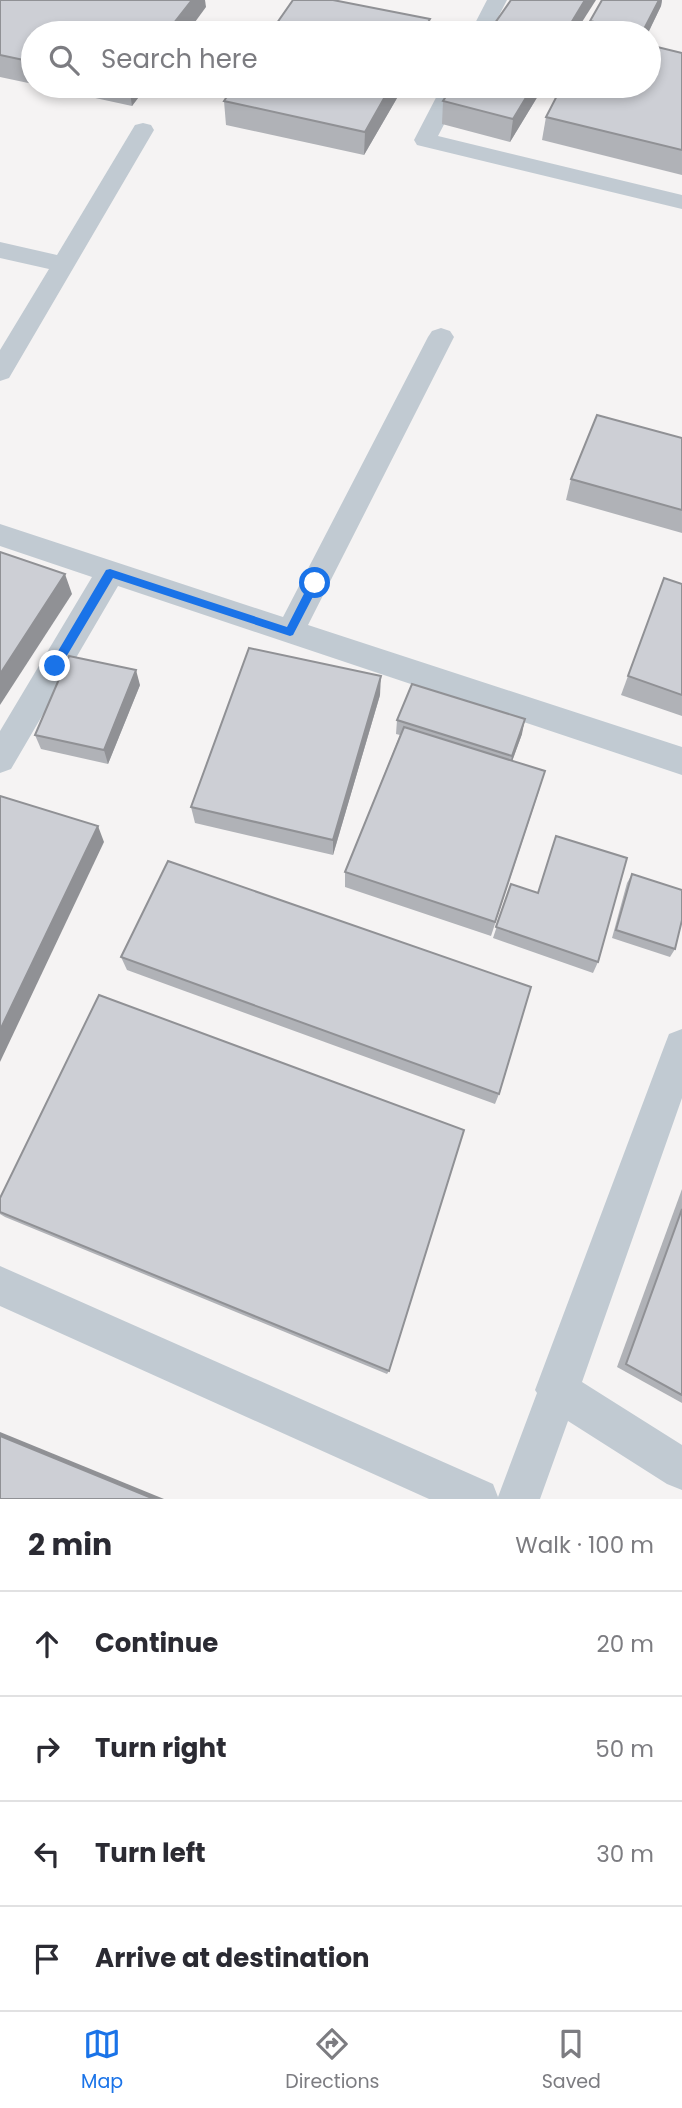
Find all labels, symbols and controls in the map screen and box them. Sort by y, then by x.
search box [21,21,661,98]
icon: search [45,41,83,79]
text: Search here [101,41,258,77]
route start [299,567,330,598]
route end [39,650,70,681]
text: 2 min [28,1523,112,1566]
text: Walk · 100 m [515,1529,654,1561]
icon: ahead [28,1625,66,1663]
text: Continue [95,1625,218,1661]
text: 20 m [596,1628,654,1660]
icon: right [28,1730,66,1768]
text: Turn right [95,1730,227,1766]
text: 50 m [595,1733,654,1765]
icon: left [28,1835,66,1873]
text: Turn left [95,1835,206,1871]
text: 30 m [596,1838,654,1870]
icon: arrive [28,1940,66,1978]
text: Arrive at destination [95,1940,370,1976]
tab: Map [81,2025,123,2096]
tab: Directions [285,2025,380,2096]
tab: Saved [542,2025,601,2096]

